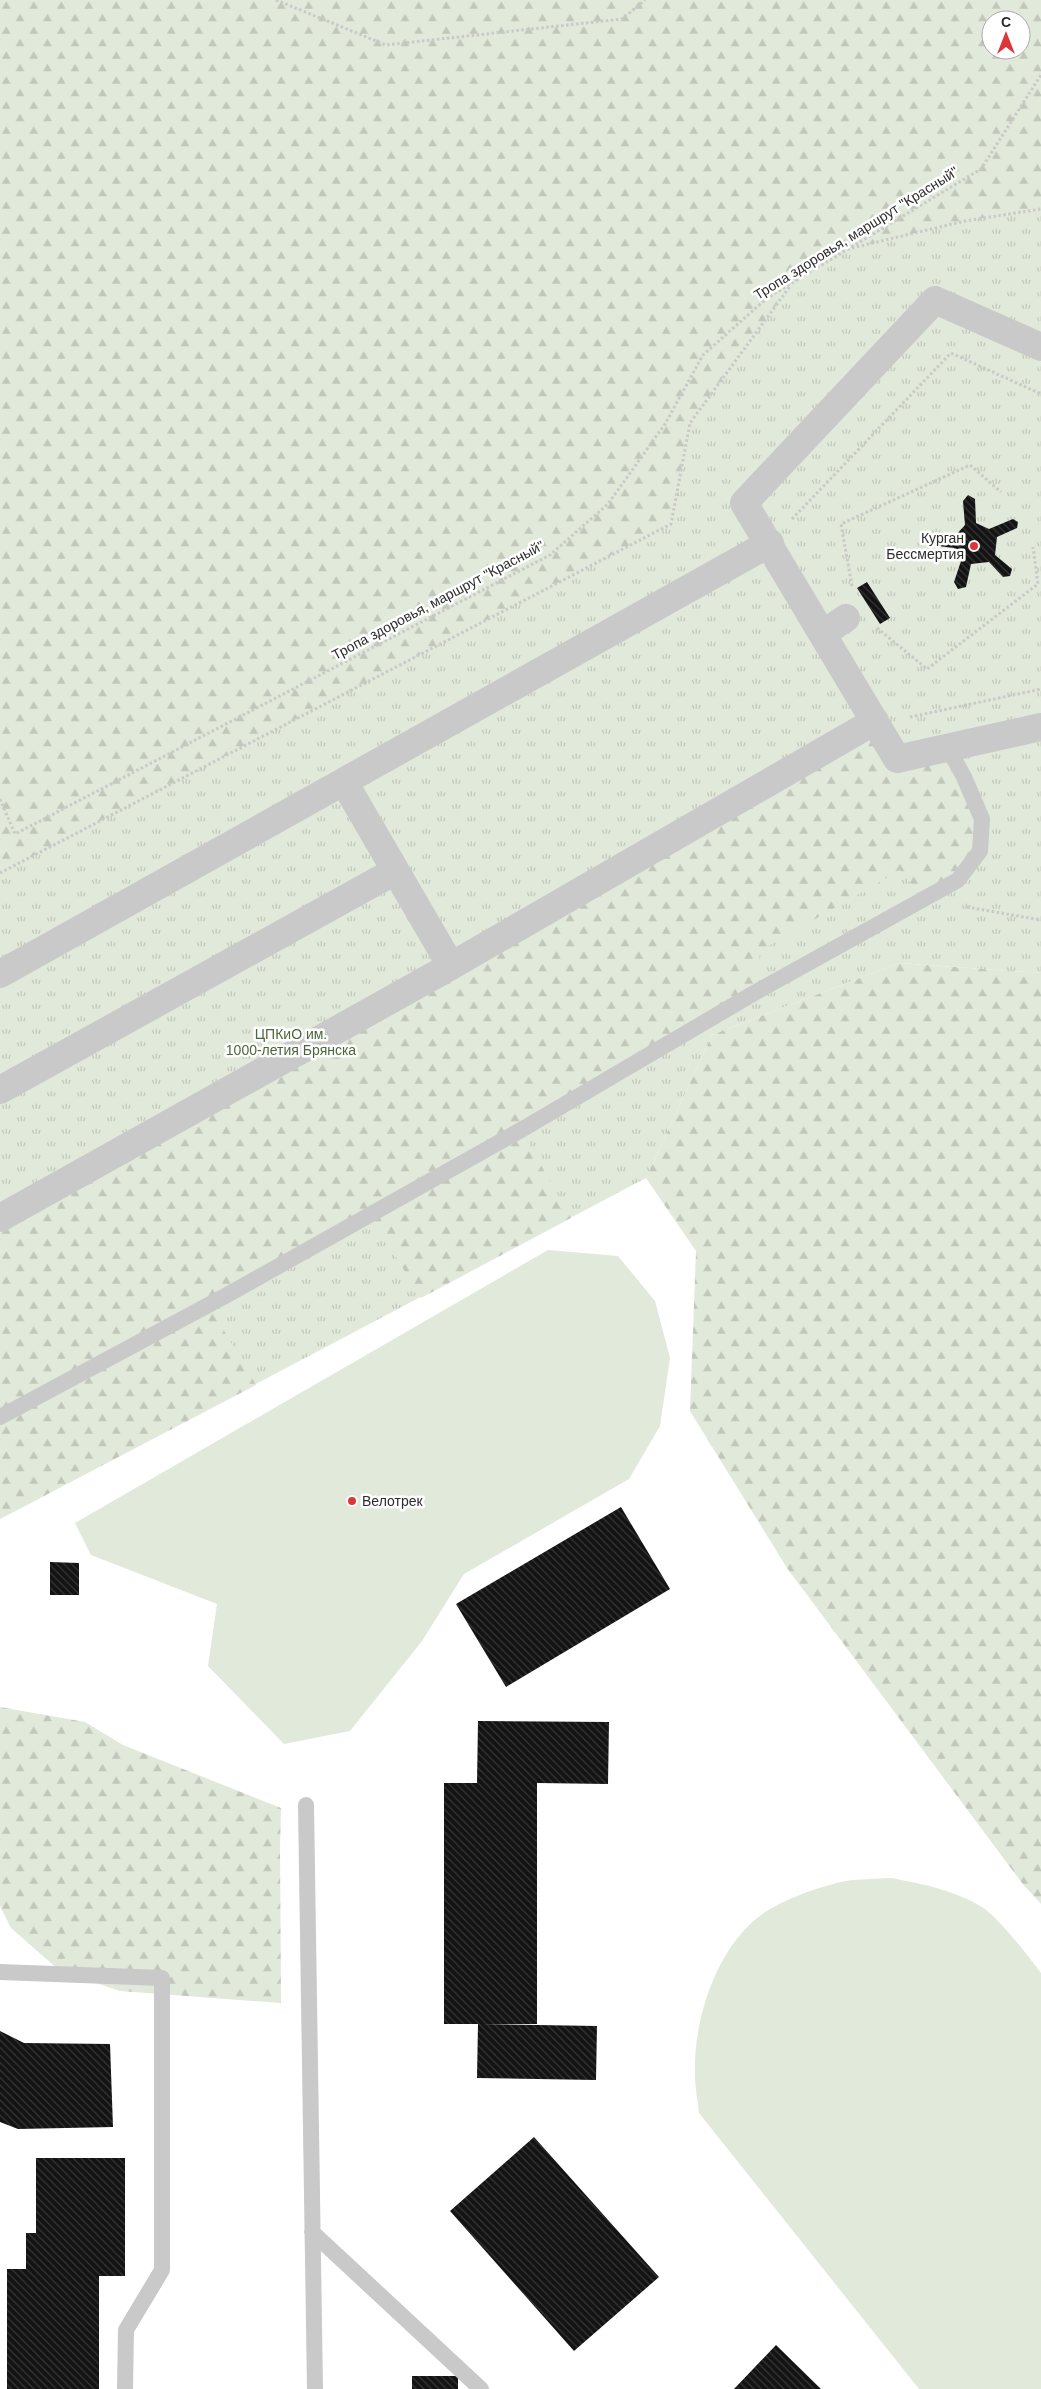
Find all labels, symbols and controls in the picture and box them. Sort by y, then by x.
north arrow [981,10,1031,60]
text: С [1001,14,1011,30]
street label: Тропа здоровья, маршрут "Красный" [751,163,961,303]
place label: Курган Бессмертия [886,530,964,562]
street label: Тропа здоровья, маршрут "Красный" [329,537,547,663]
marker: Курган Бессмертия [968,540,980,552]
park label: ЦПКиО им. 1000-летия Брянска [226,1026,356,1058]
place label: Велотрек [362,1493,423,1509]
marker: Велотрек [346,1495,358,1507]

